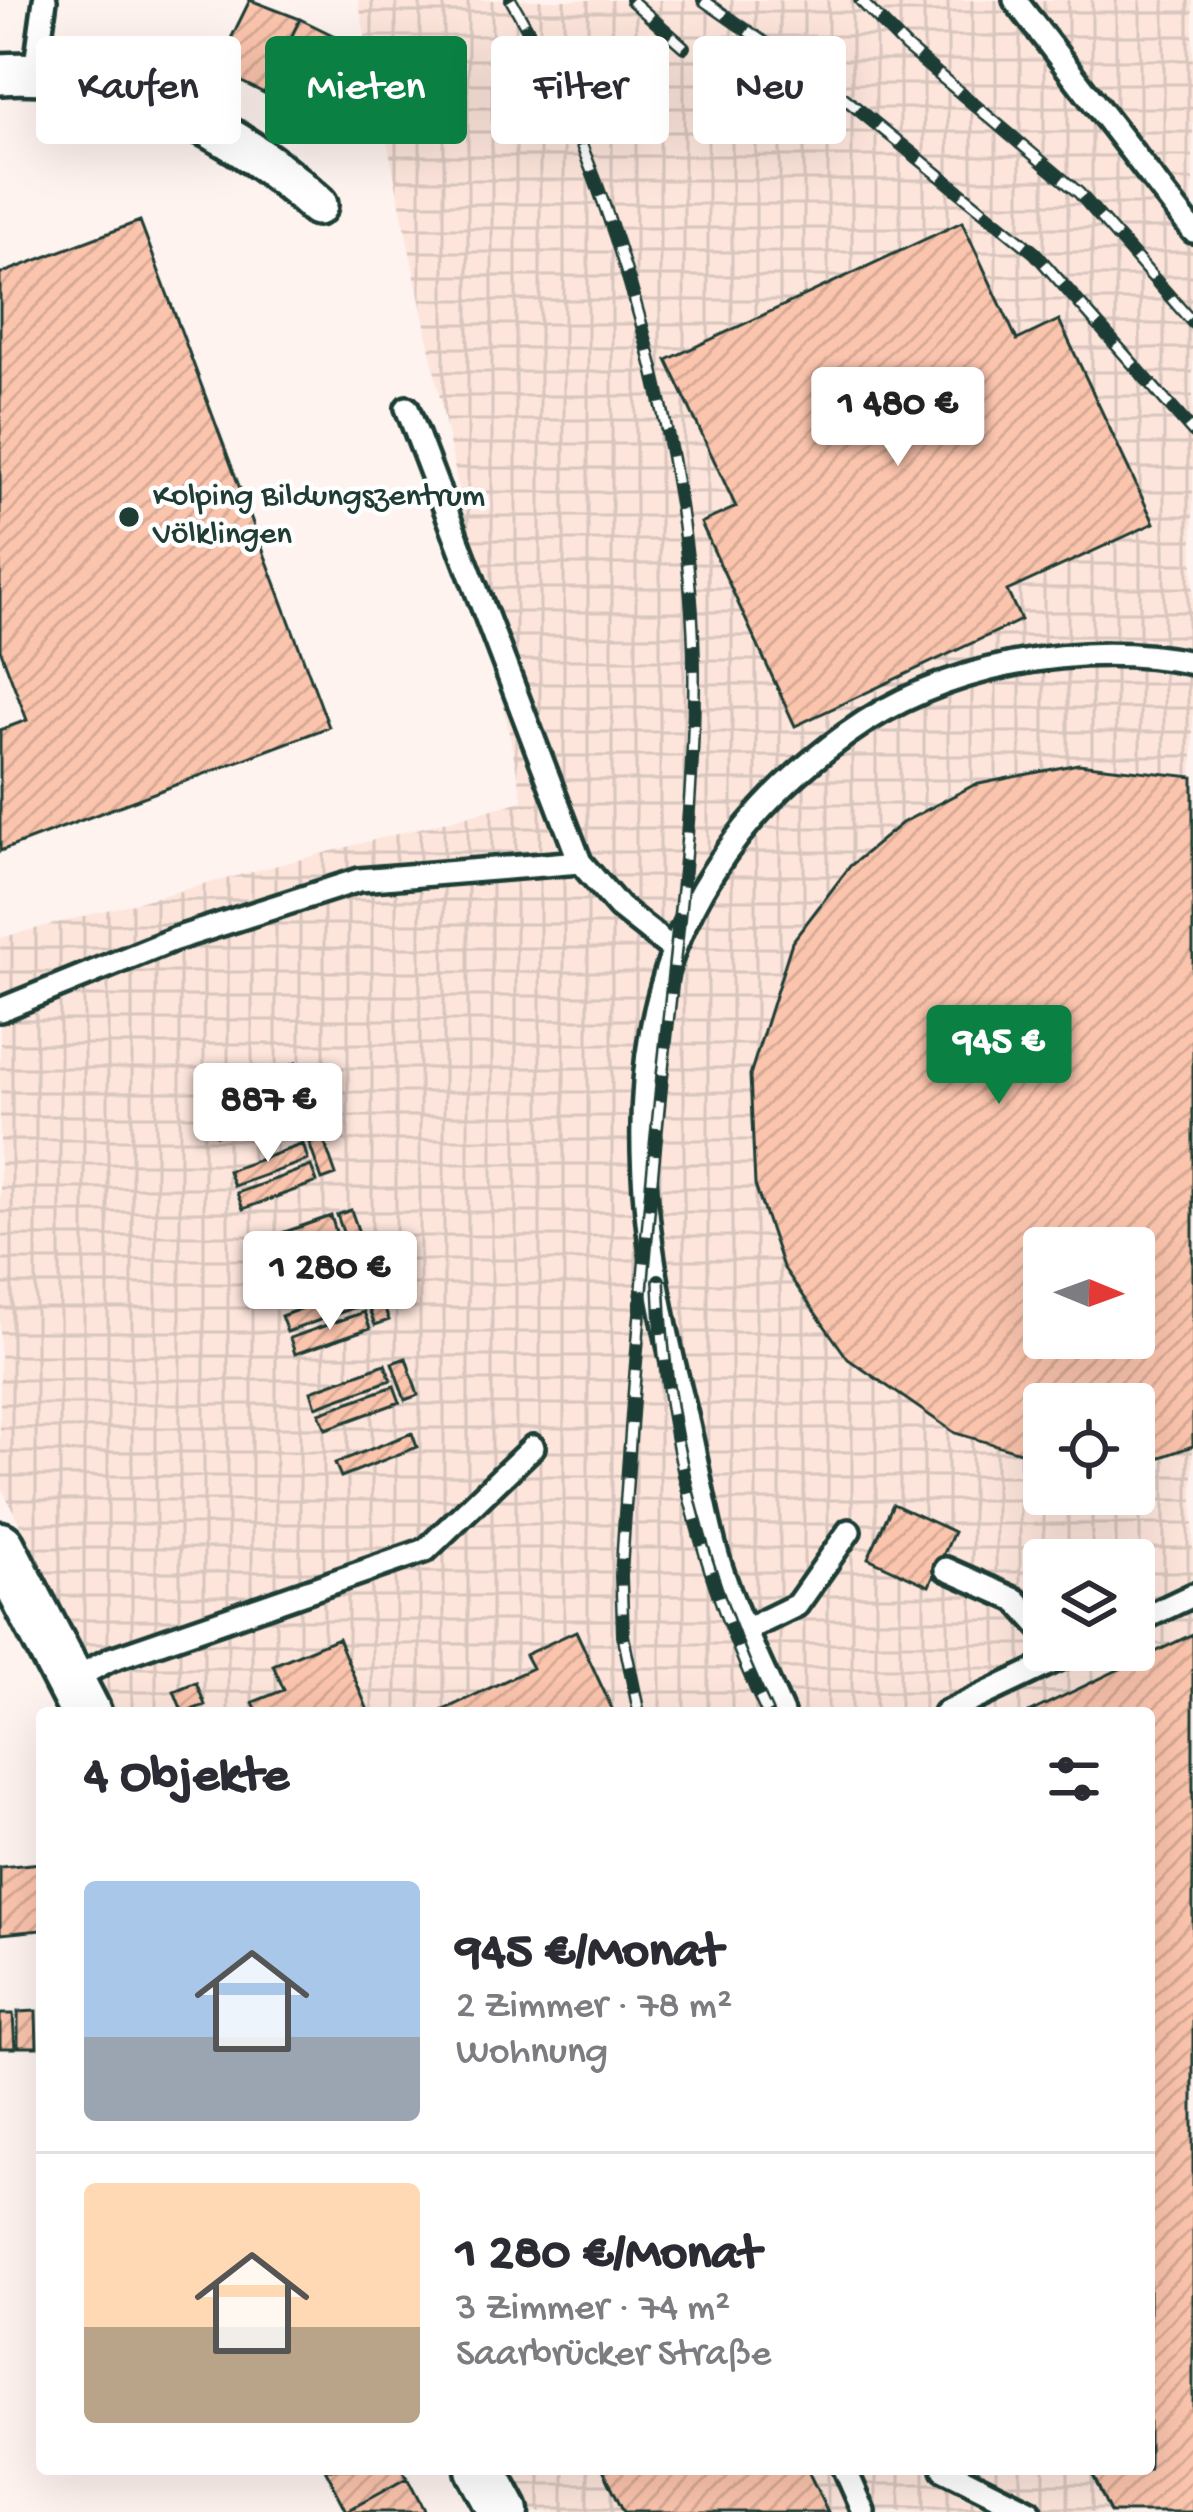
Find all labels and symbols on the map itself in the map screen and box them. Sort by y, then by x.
pin: 1 480 € [787,367,1009,469]
place label: Kolping Bildungszentrum Völklingen [152,479,485,555]
marker: Kolping Bildungszentrum Völklingen [116,504,142,530]
pin: 945 € [915,1005,1083,1107]
pin: 887 € [184,1063,352,1165]
north arrow [1023,1227,1155,1359]
pin: 1 280 € [219,1231,441,1333]

